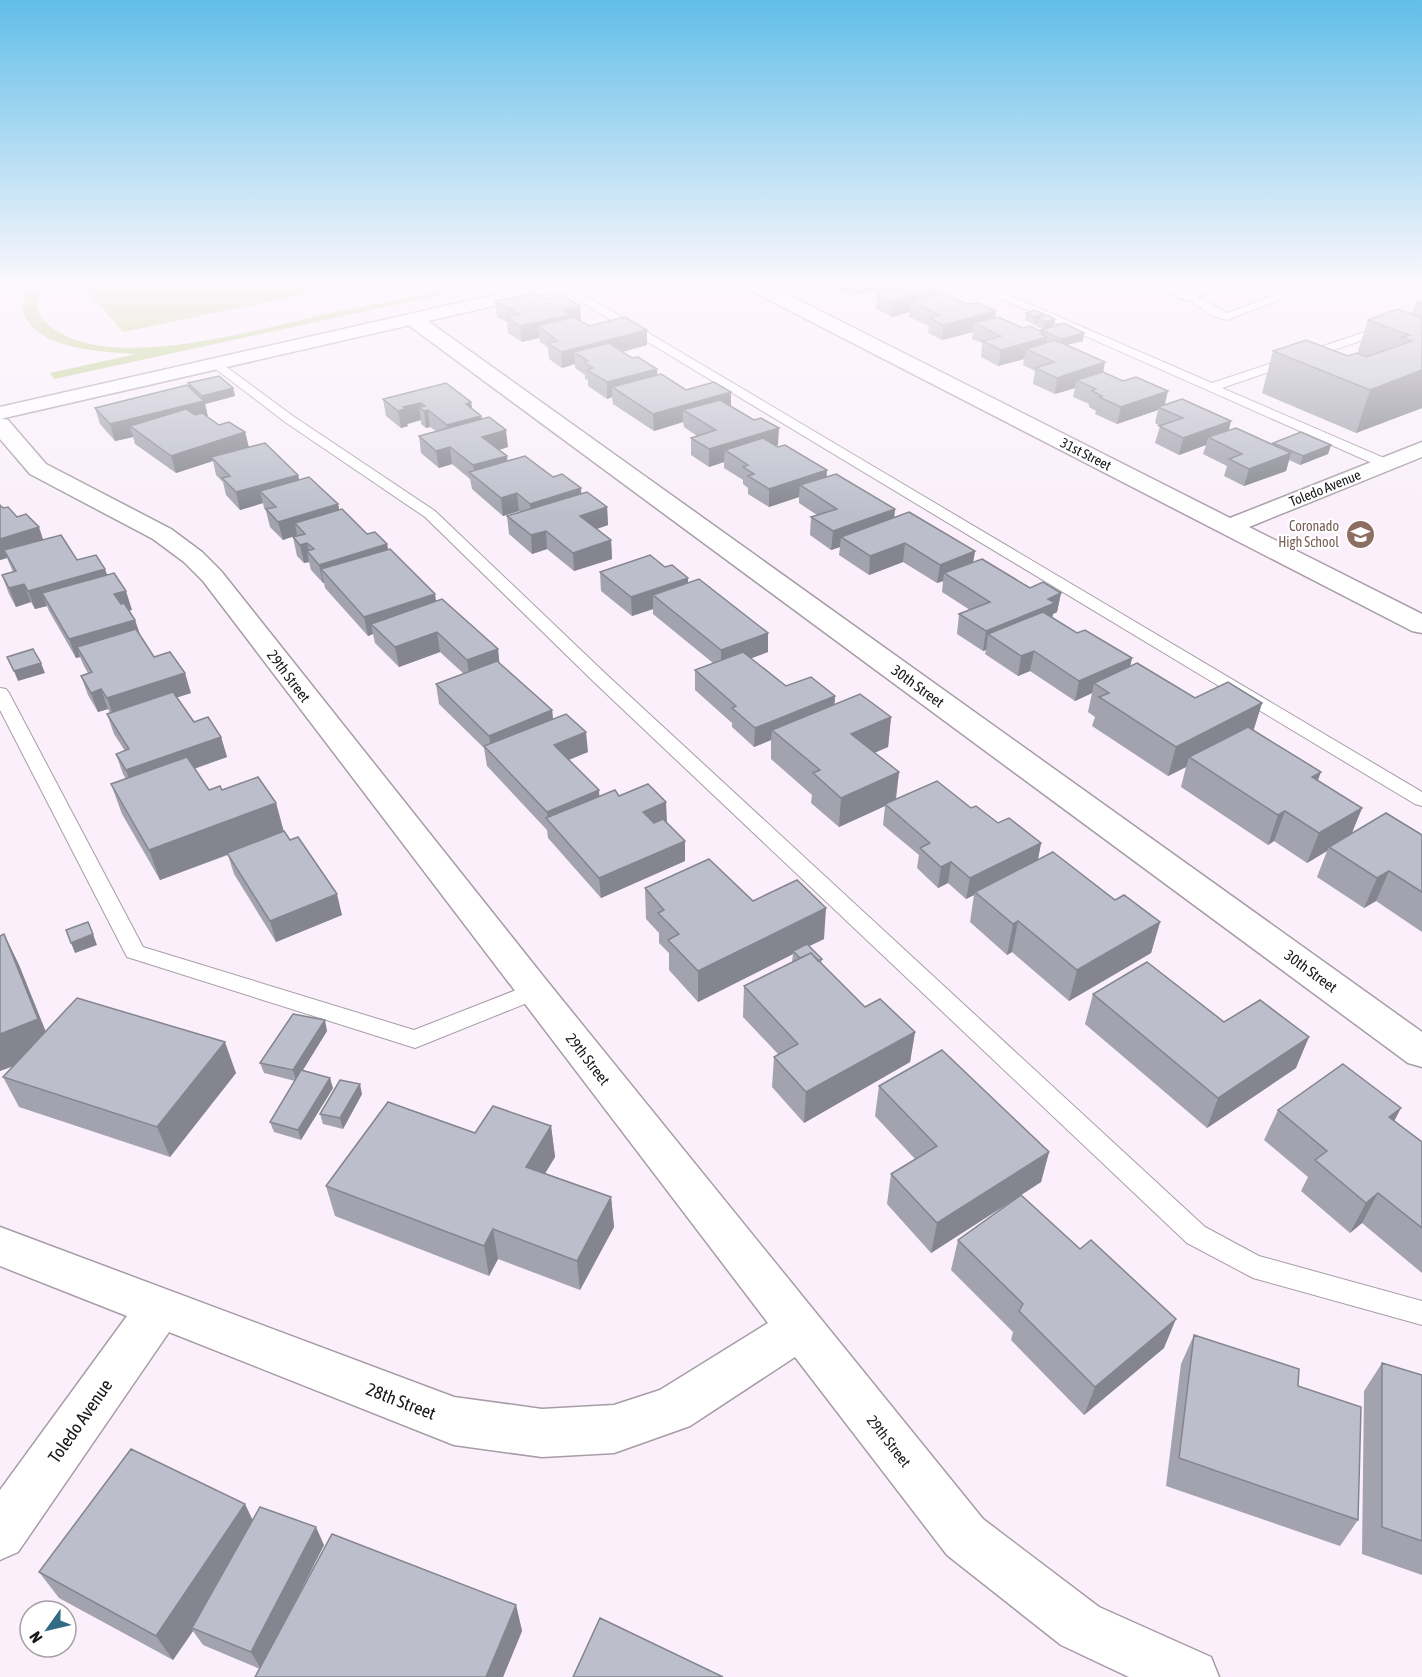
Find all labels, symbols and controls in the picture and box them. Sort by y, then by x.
street label: 31st Street [1058,434,1114,474]
street label: Toledo Avenue [1287,466,1363,510]
place label: Coronado High School [1278,518,1339,550]
school or university icon: Coronado High School [1344,518,1376,550]
street label: 29th Street [264,647,314,705]
street label: 30th Street [888,661,948,711]
street label: 30th Street [1281,946,1341,996]
street label: 29th Street [563,1030,613,1088]
street label: Toledo Avenue [44,1375,116,1467]
street label: 28th Street [363,1378,439,1424]
street label: 29th Street [864,1412,914,1470]
north arrow [18,1599,78,1659]
text: N [25,1628,46,1646]

